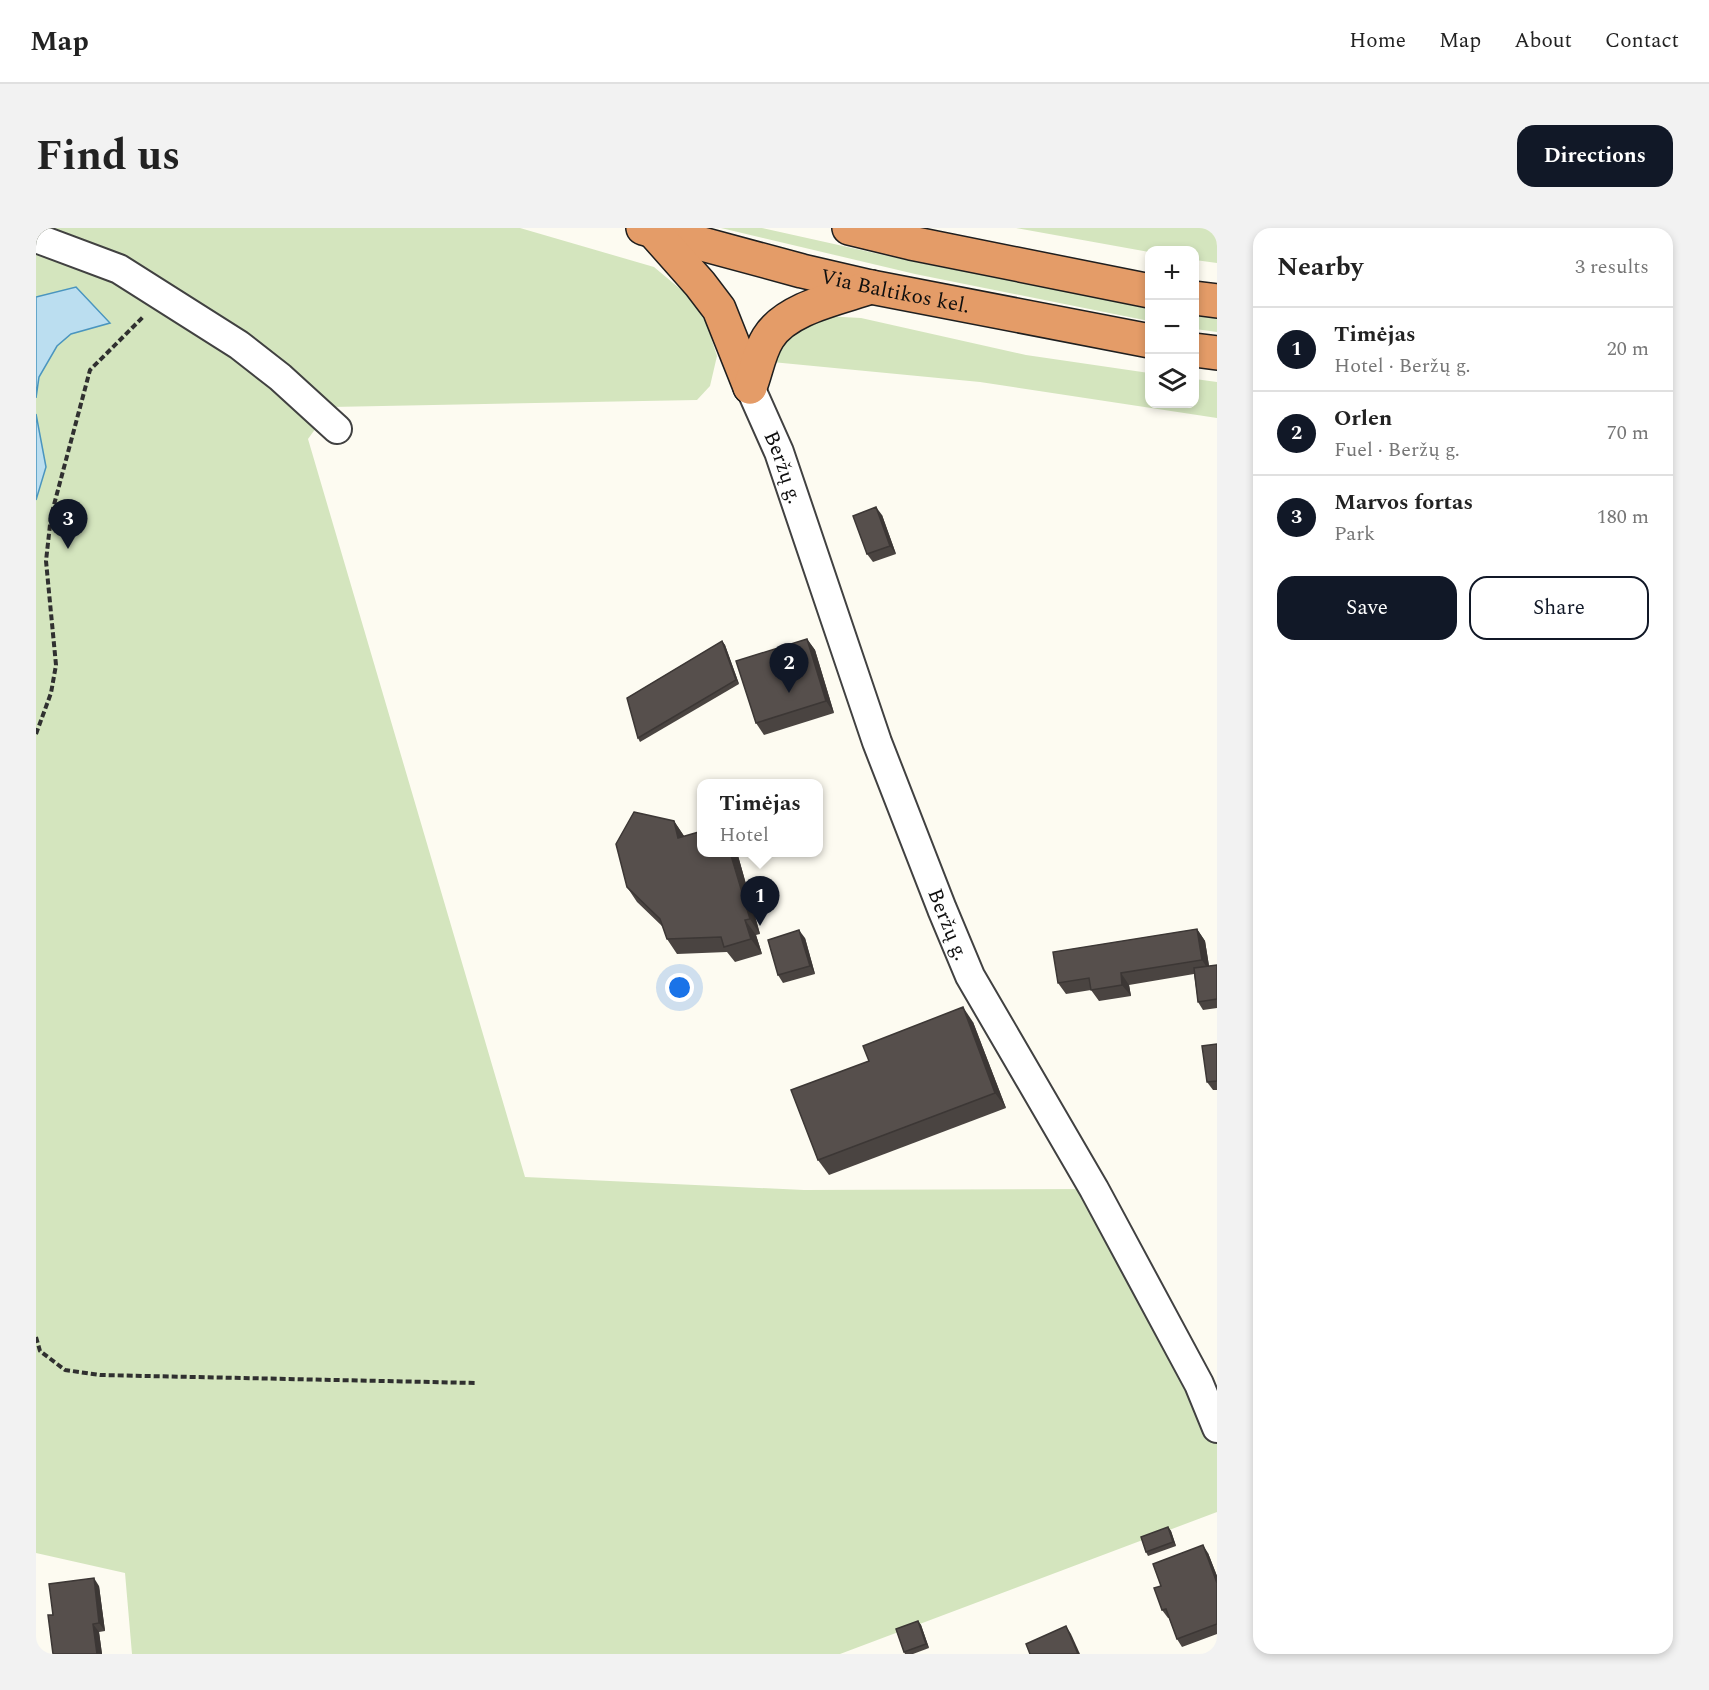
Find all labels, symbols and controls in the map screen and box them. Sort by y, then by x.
text: Map [30,20,89,63]
text: Home [1349,25,1406,57]
text: Map [1439,25,1481,57]
text: About [1514,25,1572,57]
text: Contact [1605,25,1679,57]
text: Find us [36,125,180,188]
button: Directions [1517,125,1673,187]
map controls [1145,246,1199,408]
button: + [1145,246,1199,300]
text: Nearby [1277,247,1363,287]
text: 3 results [1575,252,1649,282]
street label: Via Baltikos kel. [817,261,972,323]
button: − [1145,300,1199,354]
text: Timėjas [1334,318,1416,351]
text: 1 [1291,334,1302,364]
text: 20 m [1607,334,1649,364]
text: Hotel · Beržų g. [1334,351,1471,381]
button: layers [1145,354,1199,408]
text: Orlen [1334,402,1392,435]
text: 2 [1291,418,1302,448]
text: 70 m [1607,418,1649,448]
street label: Beržų g. [755,426,810,508]
text: Fuel · Beržų g. [1334,435,1460,465]
text: Marvos fortas [1334,486,1473,519]
pin: 3 [48,500,87,549]
text: 3 [1291,502,1302,532]
text: 180 m [1597,502,1649,532]
text: Park [1334,519,1375,549]
button: Save [1277,576,1457,640]
button: Share [1469,576,1649,640]
pin: 2 [770,644,808,693]
popup [697,779,823,857]
text: Timėjas [719,787,801,820]
text: Hotel [719,820,769,850]
pin: 1 [740,876,780,926]
street label: Beržų g. [918,884,977,966]
your location [665,973,694,1002]

